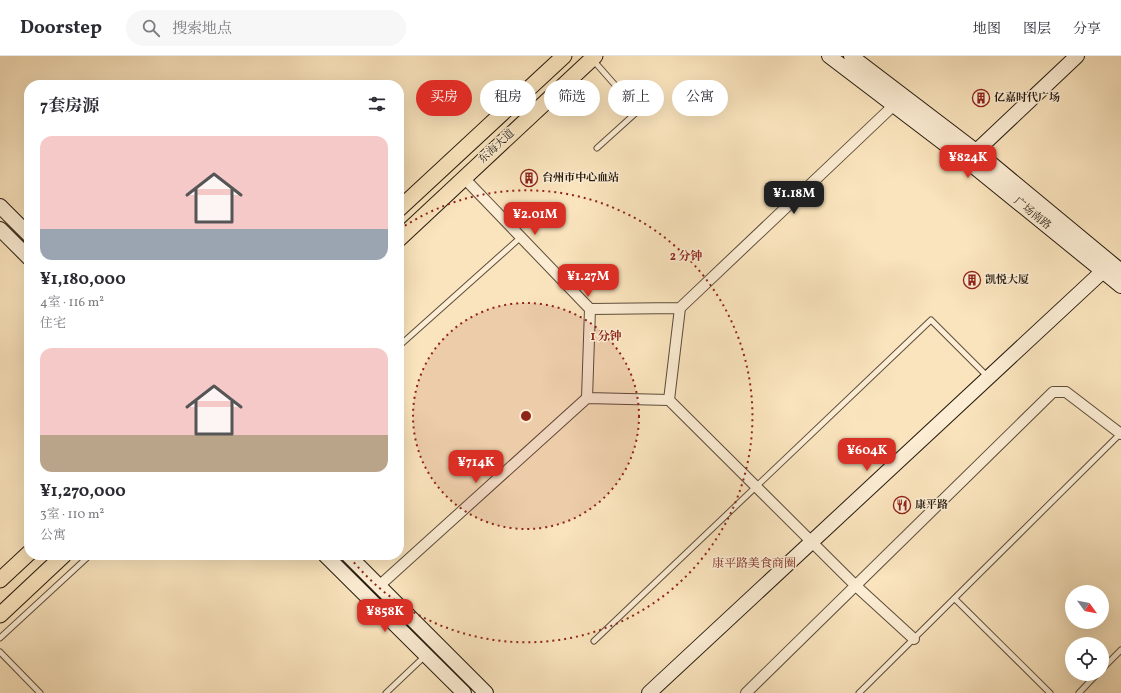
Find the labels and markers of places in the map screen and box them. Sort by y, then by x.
building icon: 亿嘉时代广场 [971,88,991,108]
place label: 亿嘉时代广场 [994,91,1060,106]
pin: ¥824K [940,145,996,179]
building icon: 台州市中心血站 [519,168,539,188]
place label: 台州市中心血站 [542,171,619,186]
pin: ¥1.18M [761,181,827,215]
pin: ¥2.01M [502,202,568,236]
pin: ¥1.27M [555,264,621,298]
building icon: 凯悦大厦 [962,270,982,290]
place label: 凯悦大厦 [985,273,1029,288]
centre of rings [519,409,533,423]
pin: ¥604K [839,438,895,472]
pin: ¥714K [448,450,504,484]
restaurant icon: 康平路 [892,495,912,515]
place label: 康平路 [915,498,948,513]
pin: ¥858K [357,599,413,633]

